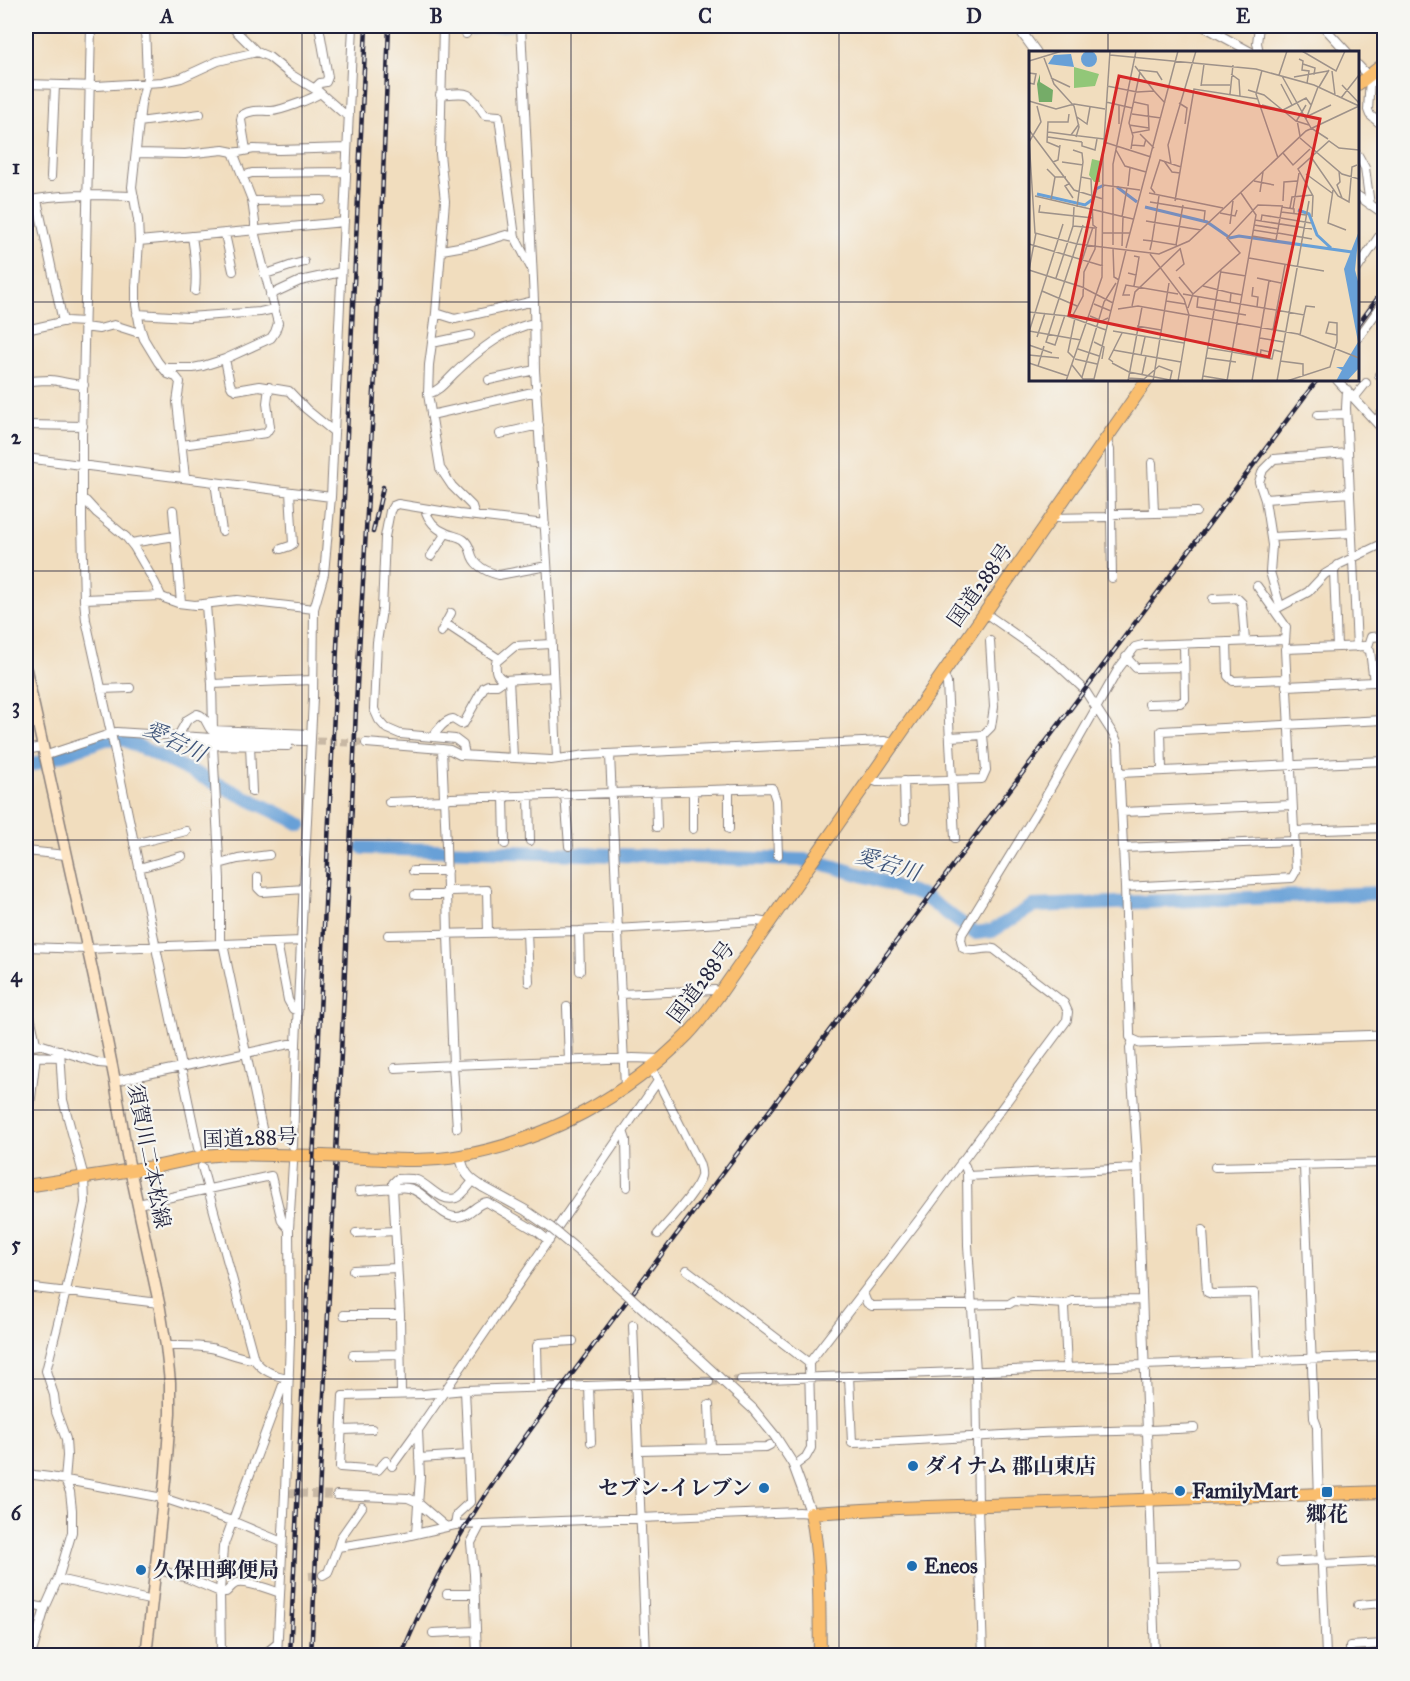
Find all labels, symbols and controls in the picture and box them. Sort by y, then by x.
text: A [158,4,174,28]
text: B [429,4,443,28]
text: C [698,4,712,28]
text: D [966,4,982,28]
text: E [1236,4,1251,28]
inset map [1029,51,1359,381]
text: 1 [12,155,20,179]
text: 2 [11,425,22,449]
street label: 国道288号 [942,538,1018,632]
text: 3 [12,694,20,719]
water label: 愛宕川 [139,714,212,768]
water label: 愛宕川 [852,841,925,887]
street label: 国道288号 [662,936,740,1028]
text: 4 [10,963,22,988]
street label: 須賀川二本松線 [122,1081,176,1231]
street label: 国道288号 [202,1123,298,1153]
text: 5 [11,1232,21,1256]
place label: ダイナム 郡山東店 [925,1453,1096,1479]
marker: ダイナム 郡山東店 [906,1459,920,1473]
place label: セブン-イレブン [598,1475,752,1501]
place label: FamilyMart [1192,1478,1299,1504]
marker: セブン-イレブン [757,1481,771,1495]
marker: FamilyMart [1173,1484,1187,1498]
marker: 郷花 [1320,1485,1334,1499]
text: 6 [11,1501,23,1525]
place label: 郷花 [1306,1501,1348,1527]
place label: Eneos [924,1553,978,1579]
place label: 久保田郵便局 [153,1557,279,1583]
marker: Eneos [905,1559,919,1573]
marker: 久保田郵便局 [134,1563,148,1577]

